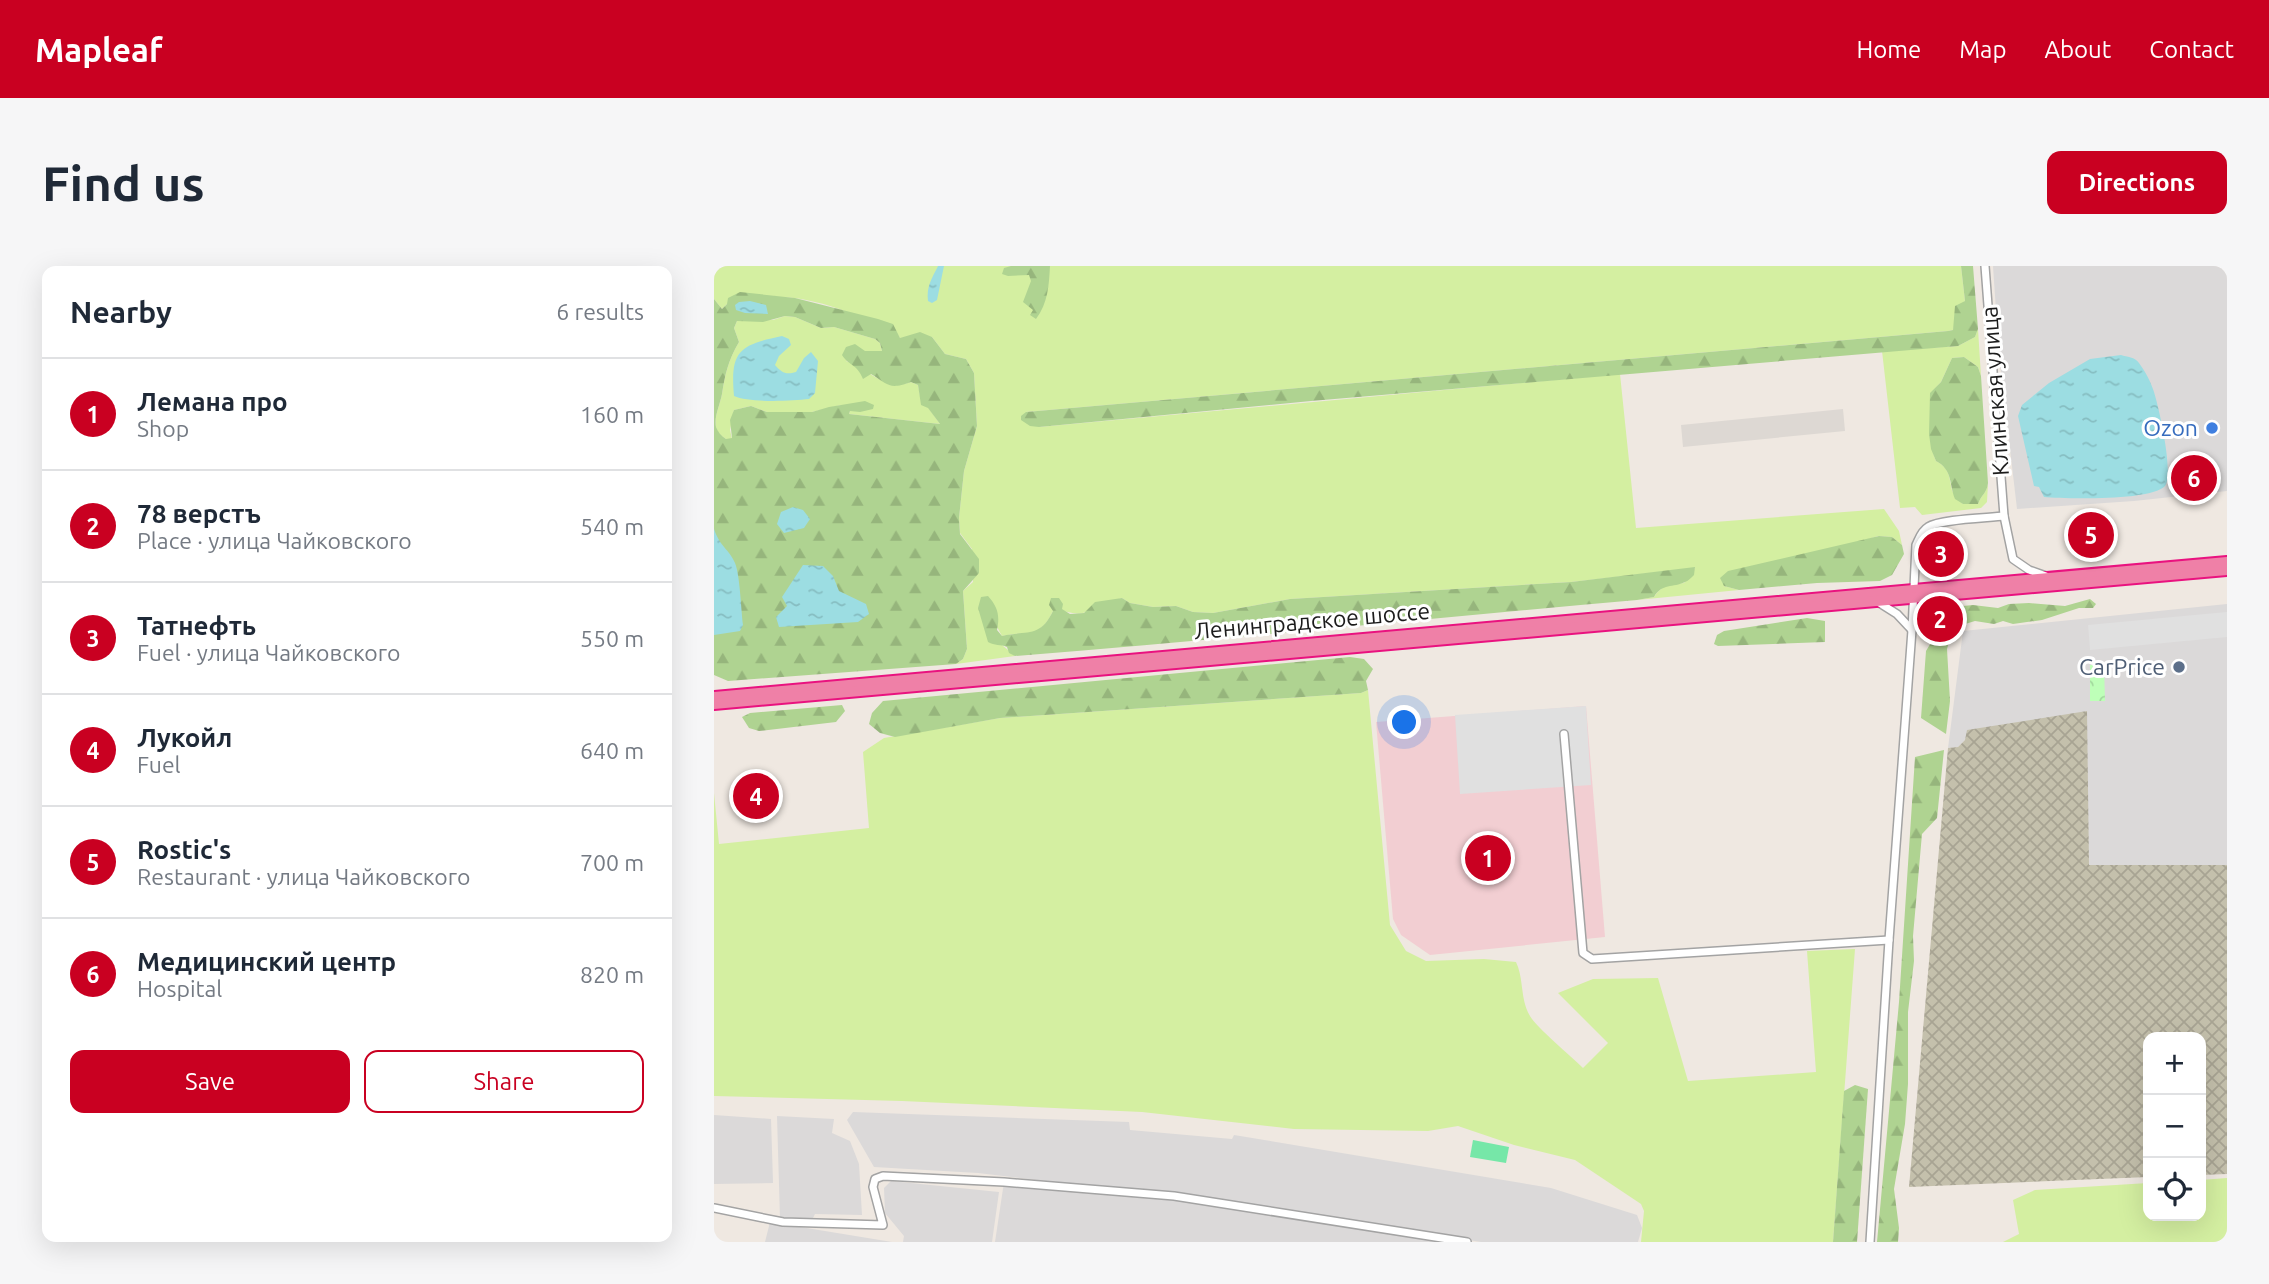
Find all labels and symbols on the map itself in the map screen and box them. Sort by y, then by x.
street label: Клинская улица [1976,305,2013,477]
place label: Ozon [2143,415,2198,440]
marker: Ozon [2204,420,2220,436]
pin: 6 [2171,452,2217,504]
pin: 5 [2068,509,2114,561]
pin: 3 [1918,528,1964,580]
pin: 2 [1917,593,1963,645]
street label: Ленинградское шоссе [1193,598,1431,643]
place label: CarPrice [2079,654,2165,679]
marker: CarPrice [2171,659,2187,675]
your location [1387,705,1421,739]
pin: 4 [733,770,779,822]
pin: 1 [1465,832,1511,884]

